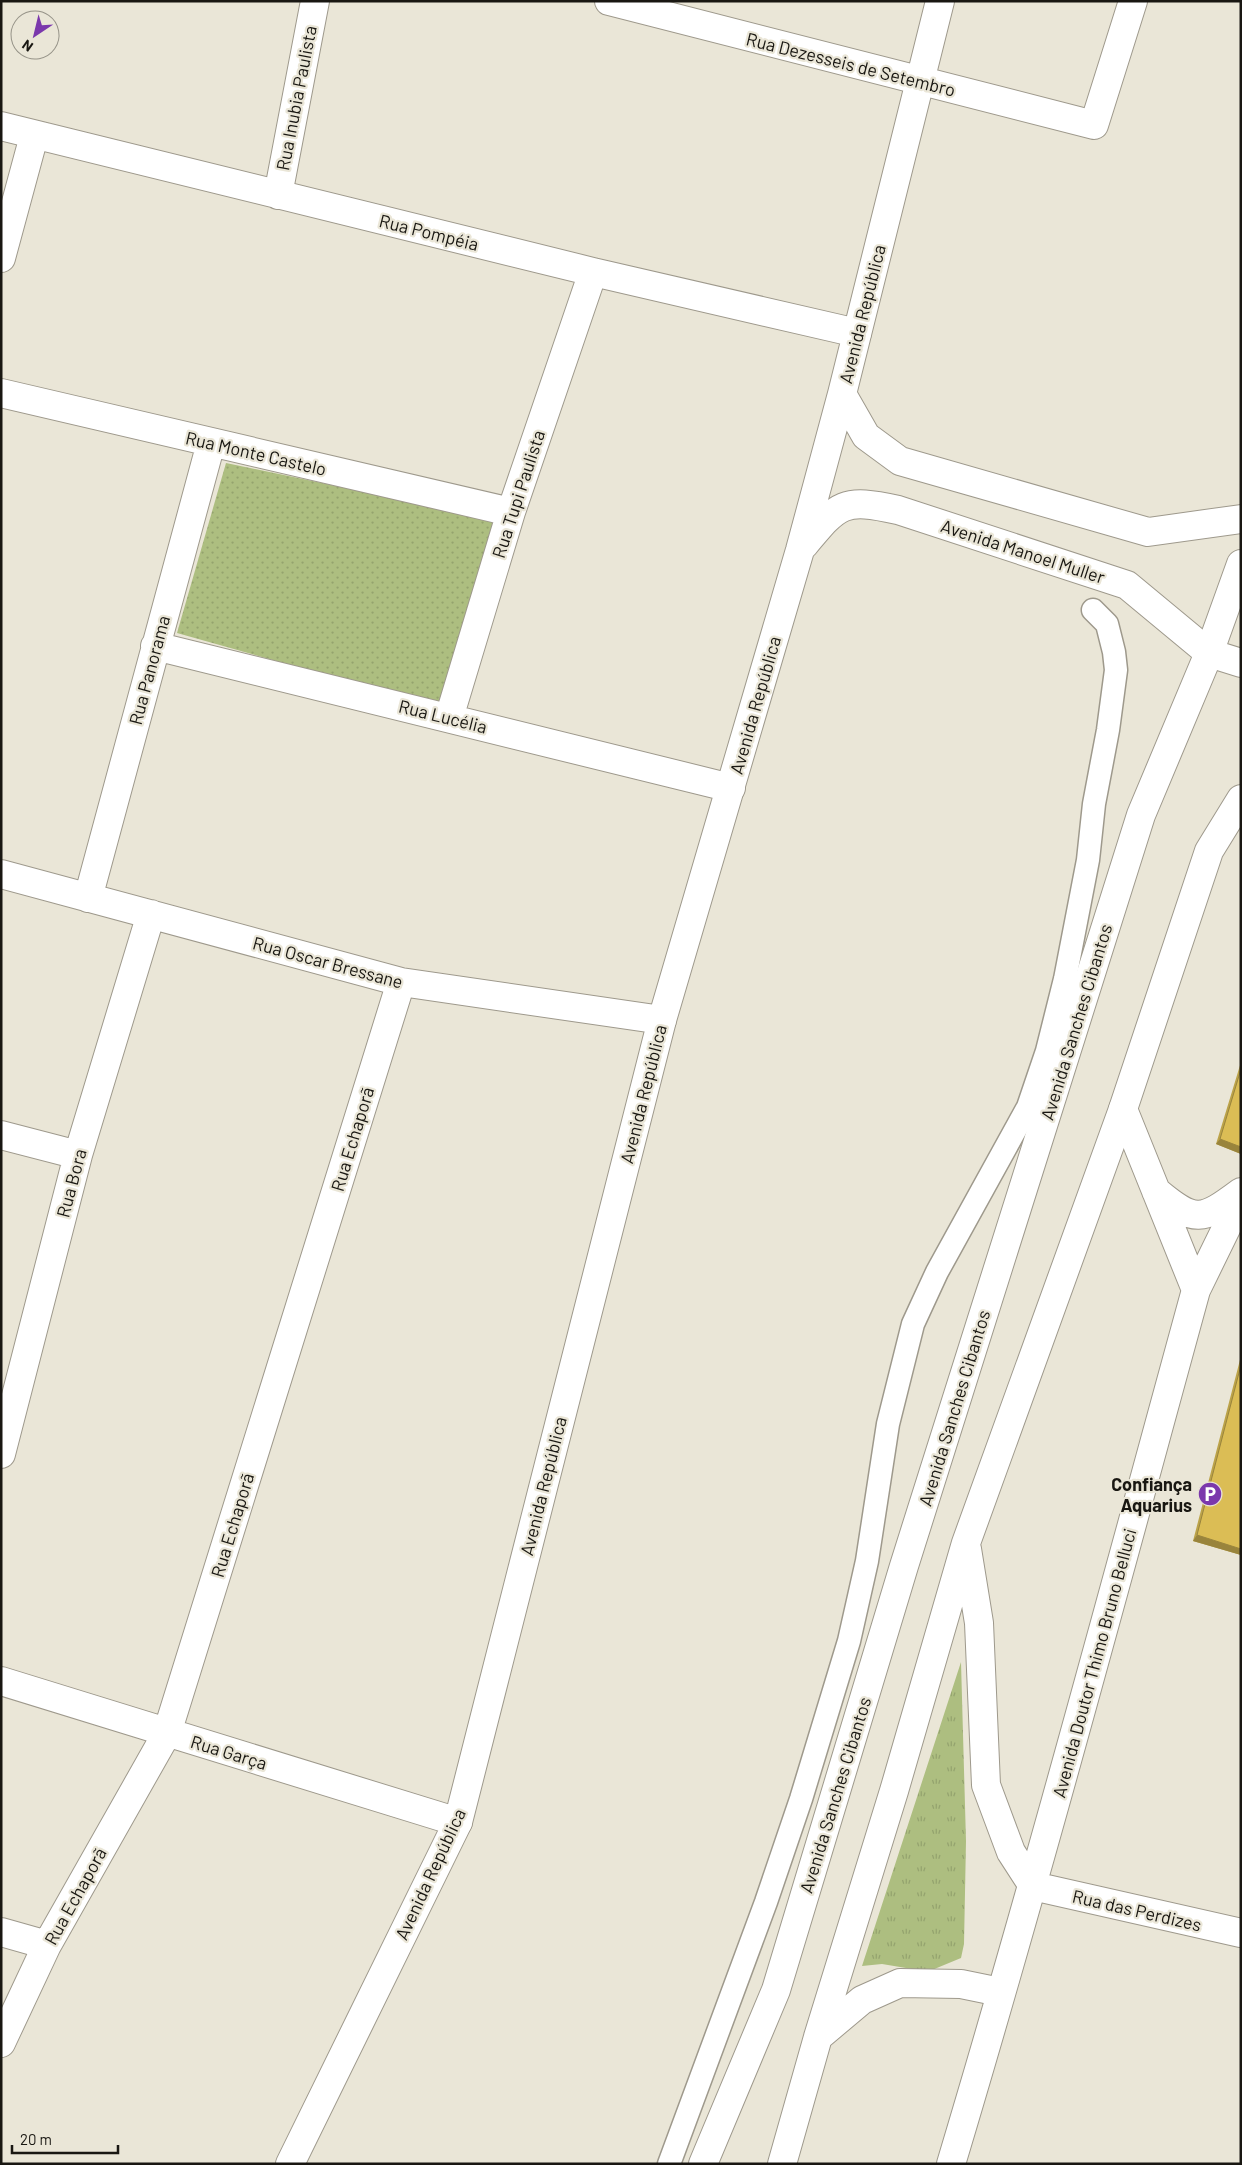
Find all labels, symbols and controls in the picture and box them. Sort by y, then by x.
north arrow [10,10,60,60]
street label: Rua Inubia Paulista [271,24,321,172]
street label: Rua Dezesseis de Setembro [744,27,958,101]
text: N [19,36,36,56]
street label: Rua Pompéia [377,209,481,255]
street label: Avenida República [834,242,890,386]
street label: Rua Monte Castelo [183,426,329,480]
street label: Rua Tupi Paulista [487,427,549,561]
street label: Avenida Manoel Muller [938,514,1108,588]
street label: Rua Panorama [124,613,174,727]
street label: Avenida República [725,633,785,777]
street label: Rua Lucélia [397,694,489,738]
street label: Avenida Sanches Cibantos [1036,921,1116,1123]
street label: Rua Oscar Bressane [250,931,406,993]
street label: Avenida República [615,1022,671,1166]
street label: Rua Echaporã [326,1084,378,1194]
street label: Rua Bora [51,1146,91,1220]
street label: Avenida Sanches Cibantos [914,1307,994,1509]
street label: Avenida República [515,1414,571,1558]
street label: Rua Echaporã [206,1470,258,1580]
place label: Confiança Aquarius [1111,1473,1192,1516]
parking icon: Confiança Aquarius [1197,1481,1223,1507]
street label: Avenida Doutor Thimo Bruno Belluci [1047,1526,1141,1800]
street label: Avenida Sanches Cibantos [795,1694,875,1896]
street label: Rua Garça [188,1730,270,1774]
street label: Avenida República [390,1805,470,1943]
street label: Rua Echaporã [39,1843,111,1949]
street label: Rua das Perdizes [1070,1884,1204,1936]
scale bar [12,2122,119,2154]
text: 20 m [20,2130,52,2148]

